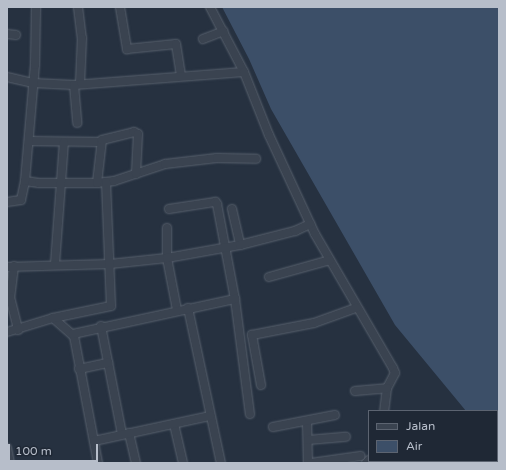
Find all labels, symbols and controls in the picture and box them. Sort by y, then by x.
legend [368,410,498,462]
text: Jalan [406,419,435,433]
scale bar [10,436,100,462]
text: Air [406,439,422,453]
text: 100 m [15,444,52,458]

